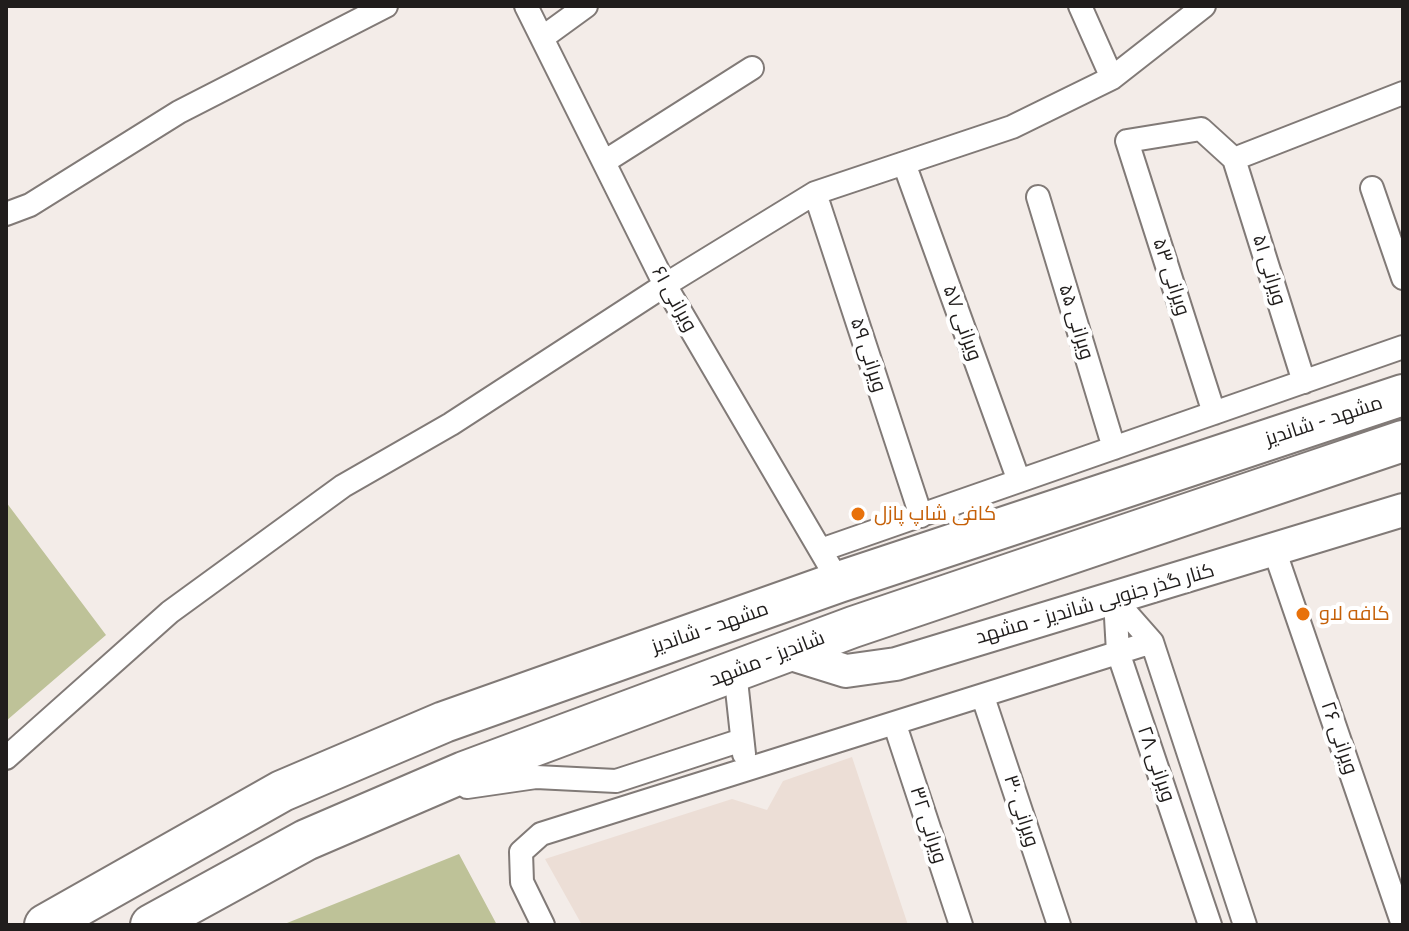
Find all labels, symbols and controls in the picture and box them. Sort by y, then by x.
street label: ویرانی ۵۱ [1247,232,1291,308]
street label: ویرانی ۵۳ [1147,235,1195,319]
street label: ویرانی ۶۱ [646,262,702,336]
street label: ویرانی ۵۵ [1053,281,1099,363]
street label: ویرانی ۵۷ [937,282,987,364]
street label: ویرانی ۵۹ [845,315,891,395]
street label: مشهد - شاندیز [1262,391,1386,451]
place label: کافی شاپ پازل [874,502,996,526]
marker: کافی شاپ پازل [849,505,867,523]
street label: کنار گذر جنوبی شاندیز - مشهد [973,558,1217,650]
street label: مشهد - شاندیز [648,597,772,659]
place label: کافه لاو [1319,602,1390,626]
marker: کافه لاو [1294,605,1312,623]
street label: شاندیز - مشهد [706,626,828,692]
street label: ویرانی ۲۶ [1315,698,1363,778]
street label: ویرانی ۲۸ [1132,723,1180,805]
street label: ویرانی ۳۰ [998,772,1044,850]
street label: ویرانی ۳۲ [904,783,952,867]

